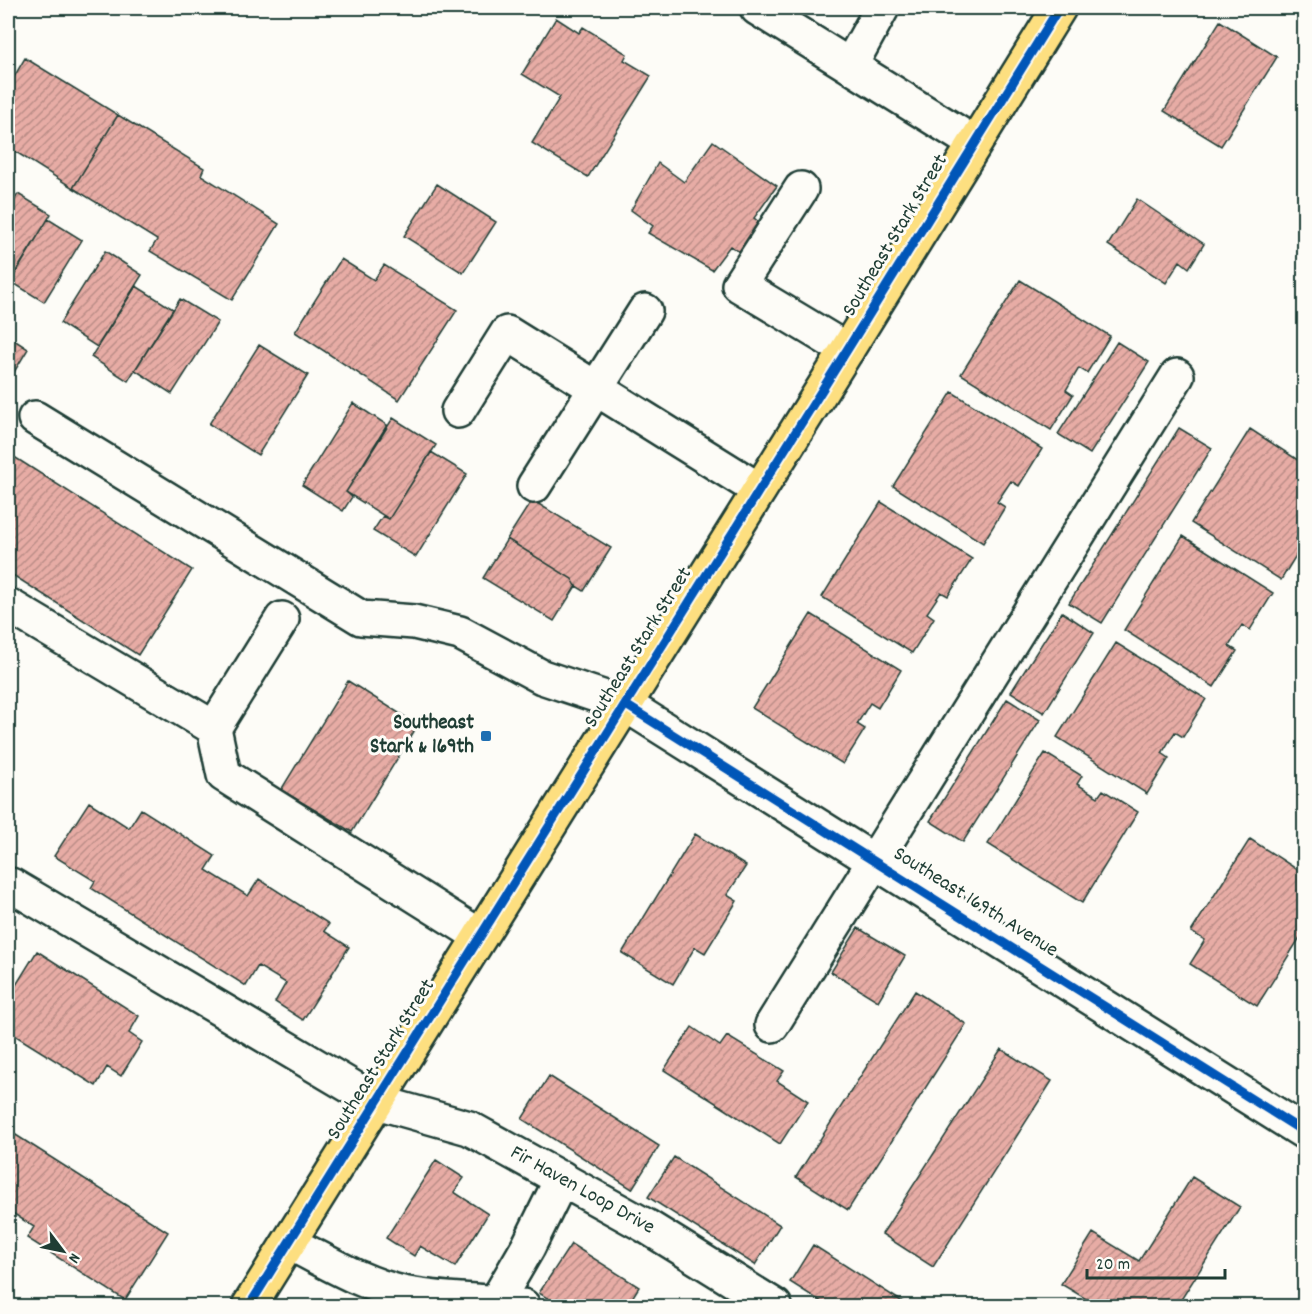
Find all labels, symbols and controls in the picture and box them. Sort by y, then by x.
street label: Southeast Stark Street [836,149,957,323]
street label: Southeast Stark Street [577,562,701,734]
place label: Southeast Stark & 169th [370,709,474,763]
marker: Southeast Stark & 169th [479,729,493,743]
street label: Southeast 169th Avenue [887,840,1063,966]
street label: Southeast Stark Street [320,974,444,1146]
street label: Fir Haven Loop Drive [504,1139,660,1243]
north arrow [33,1221,93,1281]
scale bar [1087,1242,1225,1280]
text: N [62,1248,85,1267]
text: 20 m [1096,1253,1130,1278]

